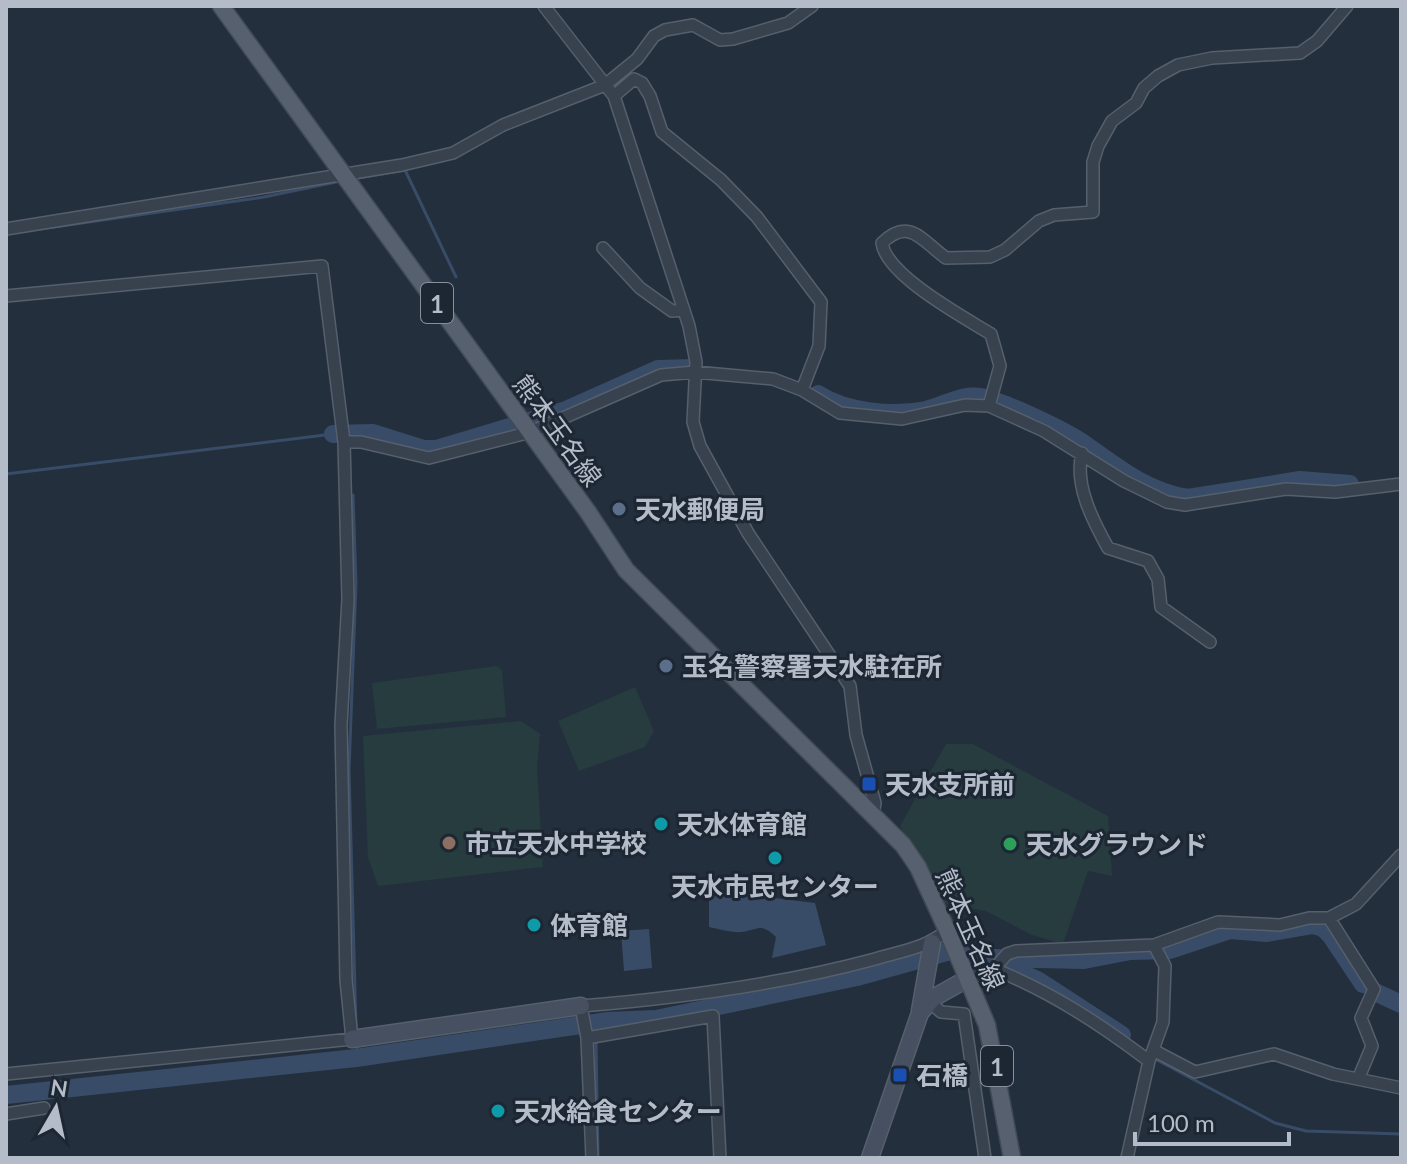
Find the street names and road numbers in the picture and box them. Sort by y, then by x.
road number: 1 [421,283,453,323]
street label: 熊本玉名線 [507,368,609,492]
street label: 熊本玉名線 [930,863,1012,995]
road number: 1 [981,1046,1013,1086]

